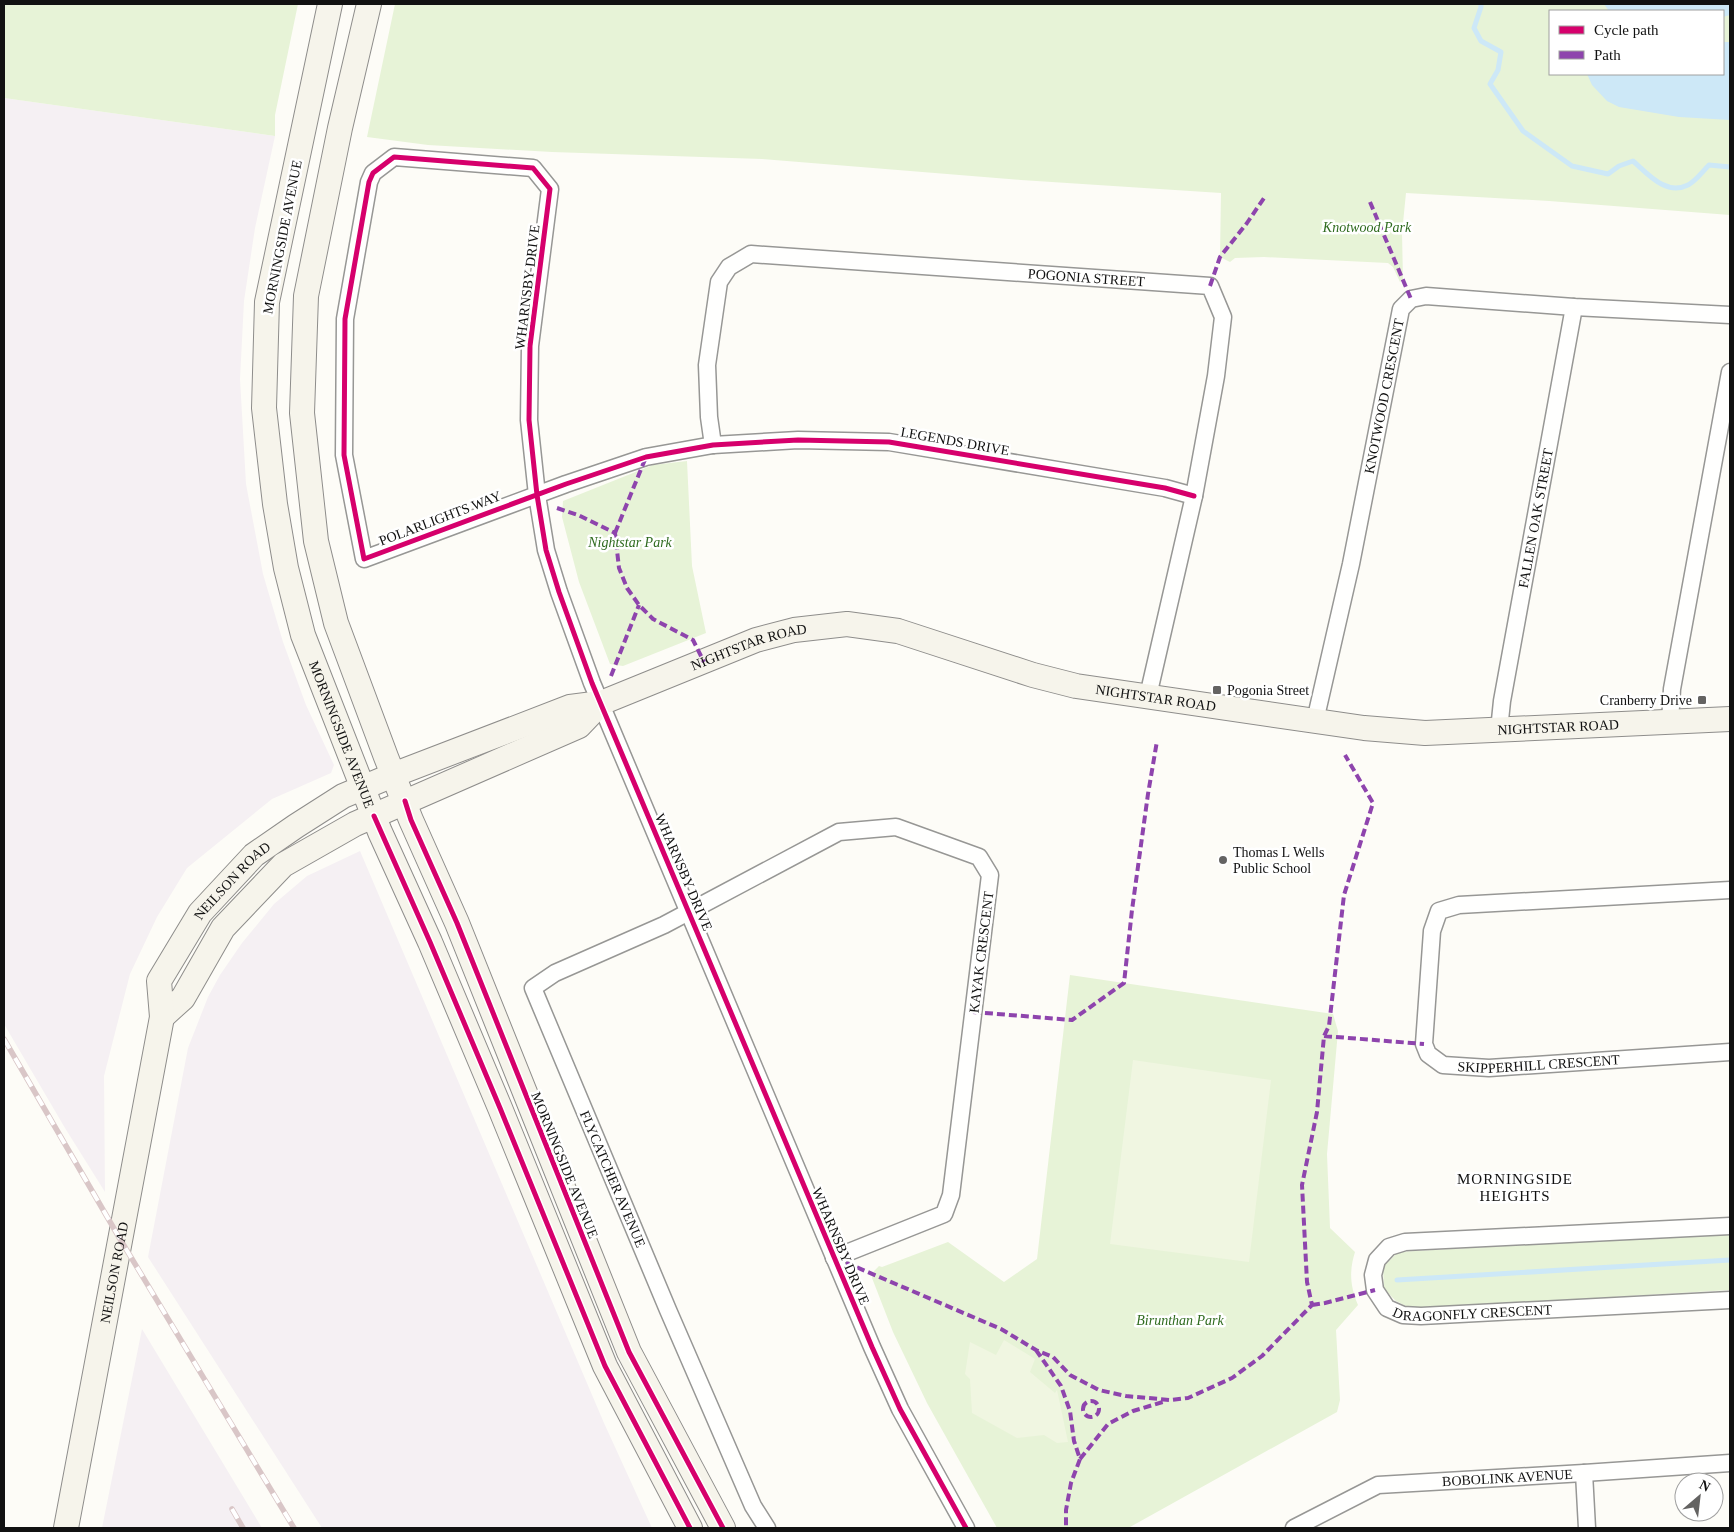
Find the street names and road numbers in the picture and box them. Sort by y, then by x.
street label: MORNINGSIDE AVENUE [260,159,305,315]
street label: WHARNSBY DRIVE [512,224,543,350]
street label: POGONIA STREET [1027,266,1146,289]
street label: KNOTWOOD CRESCENT [1362,317,1407,475]
street label: LEGENDS DRIVE [899,425,1010,458]
street label: FALLEN OAK STREET [1516,447,1556,589]
street label: POLARLIGHTS WAY [377,488,503,549]
street label: NIGHTSTAR ROAD [689,622,807,674]
street label: MORNINGSIDE AVENUE [306,659,377,810]
street label: NIGHTSTAR ROAD [1094,682,1217,714]
street label: NIGHTSTAR ROAD [1497,717,1619,738]
street label: WHARNSBY DRIVE [652,811,715,933]
street label: NEILSON ROAD [191,839,273,922]
street label: KAYAK CRESCENT [967,890,996,1014]
street label: SKIPPERHILL CRESCENT [1457,1052,1621,1076]
street label: MORNINGSIDE AVENUE [528,1090,601,1241]
street label: FLYCATCHER AVENUE [577,1108,648,1250]
street label: WHARNSBY DRIVE [809,1185,872,1307]
street label: NEILSON ROAD [98,1220,131,1325]
street label: DRAGONFLY CRESCENT [1390,1302,1553,1324]
street label: BOBOLINK AVENUE [1442,1467,1573,1489]

